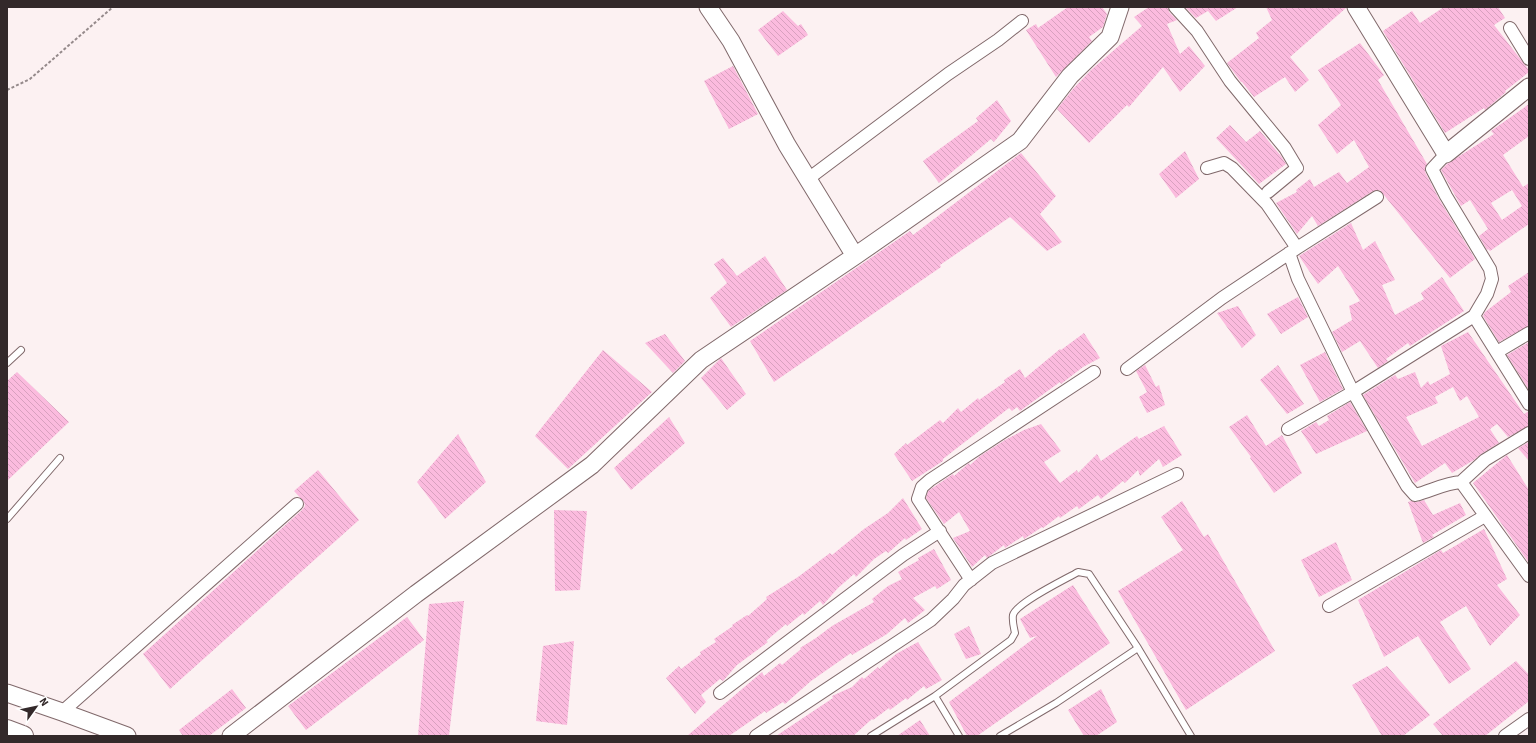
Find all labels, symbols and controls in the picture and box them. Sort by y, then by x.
north arrow [16,687,56,727]
text: N [36,695,52,709]

